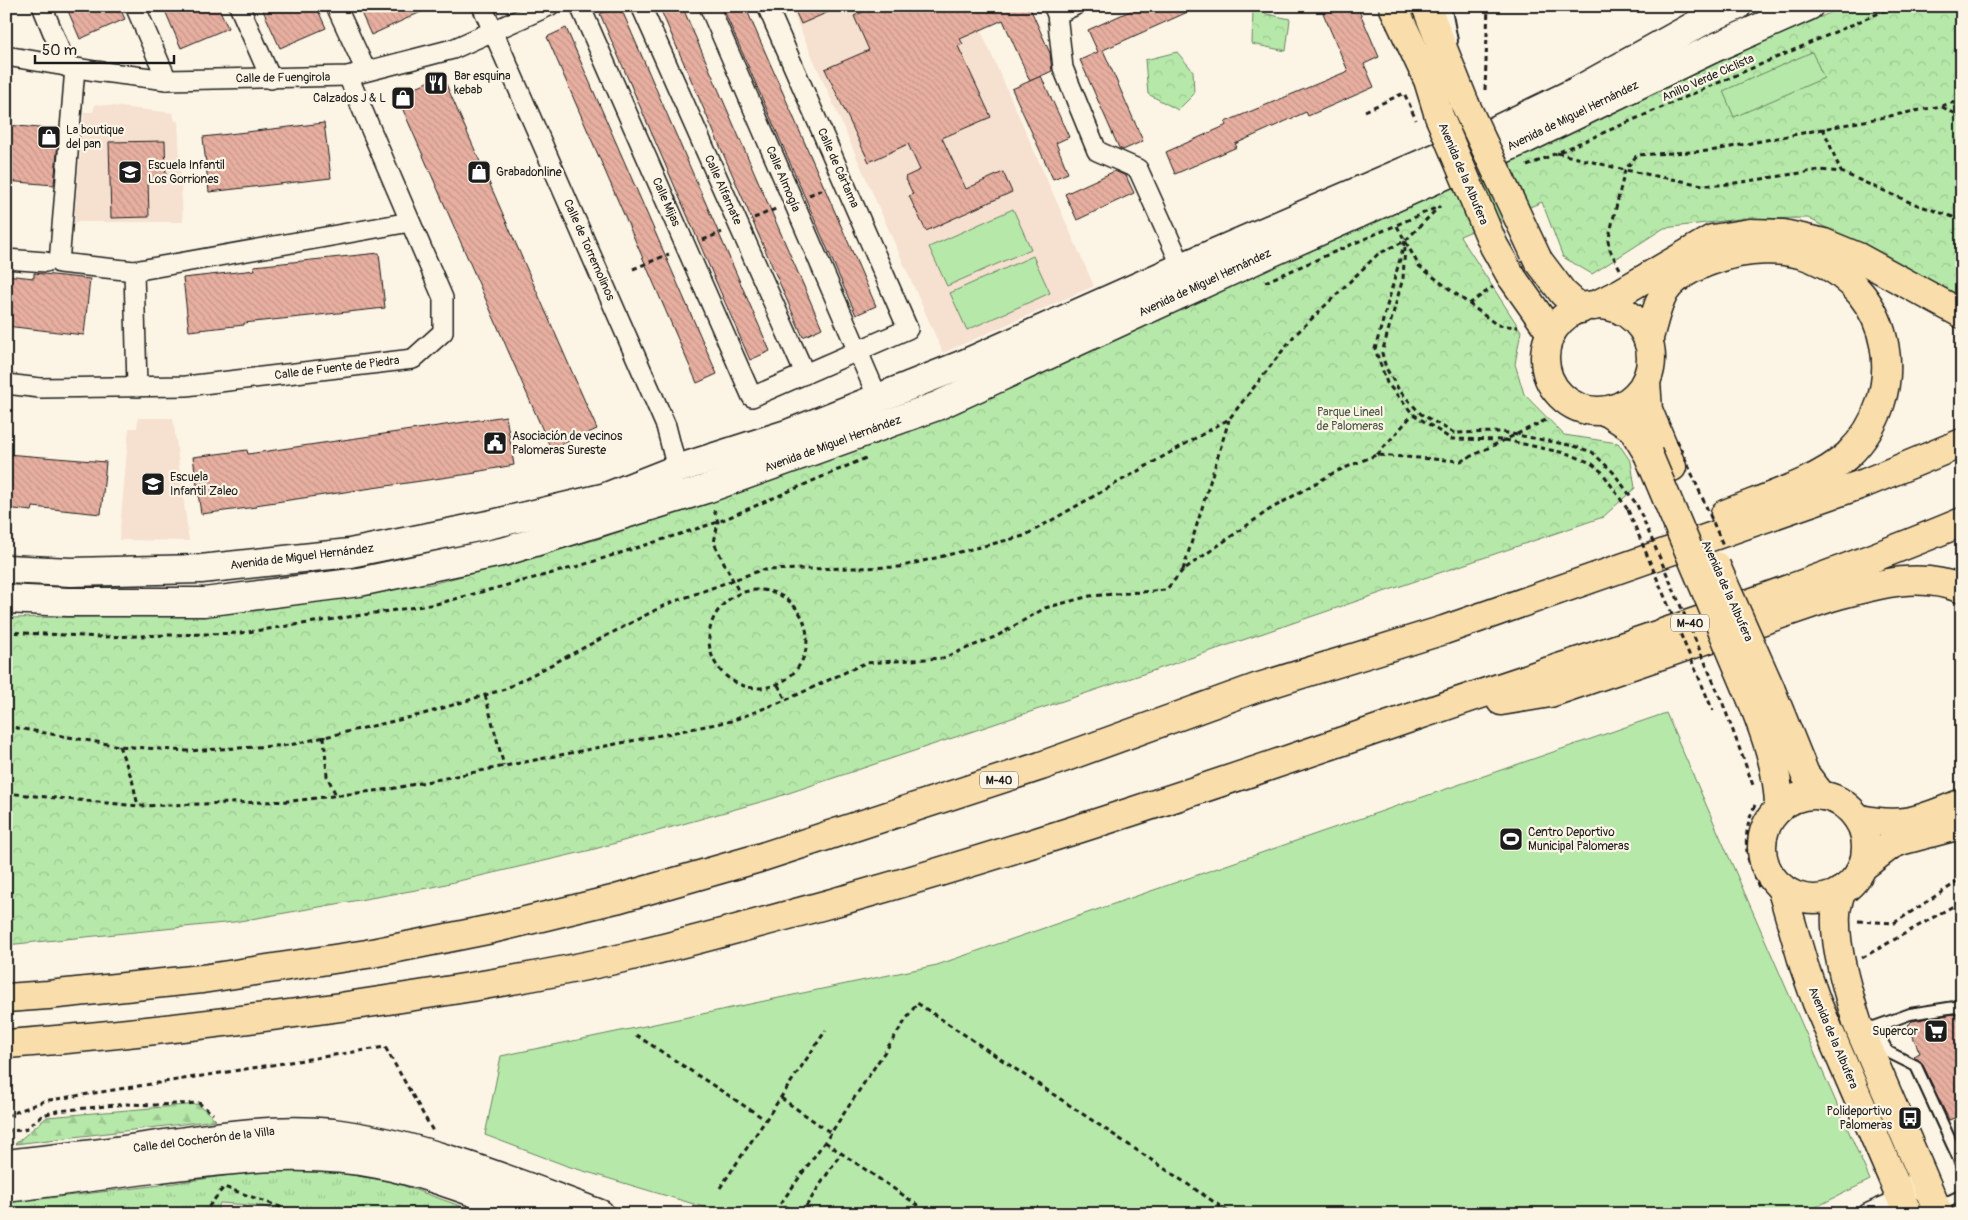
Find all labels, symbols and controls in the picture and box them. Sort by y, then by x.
scale bar [35,32,174,64]
text: 50 m [42,41,77,60]
street label: Anillo Verde Ciclista [1659,51,1757,105]
place label: Bar esquina kebab [454,69,511,98]
street label: Calle de Fuengirola [236,70,331,86]
restaurant icon: Bar esquina kebab [423,70,449,96]
street label: Avenida de Miguel Hernández [1505,78,1641,154]
shop icon: Calzados J & L [390,85,416,111]
place label: Calzados J & L [313,91,386,106]
street label: Avenida de la Albufera [1435,121,1491,228]
place label: La boutique del pan [66,123,124,152]
shop icon: La boutique del pan [36,124,62,150]
street label: Calle de Cártama [814,126,862,211]
street label: Calle Almogía [762,144,804,215]
street label: Calle Alfarnate [701,153,745,227]
place label: Escuela Infantil Los Gorriones [148,158,225,187]
school or university icon: Escuela Infantil Los Gorriones [117,159,143,185]
shop icon: Grabadonline [466,159,492,185]
place label: Grabadonline [496,165,562,180]
street label: Calle Mijas [649,175,684,229]
street label: Calle de Torremolinos [560,197,618,304]
street label: Avenida de Miguel Hernández [1136,246,1274,320]
street label: Calle de Fuente de Piedra [274,353,401,383]
park label: Parque Lineal de Palomeras [1317,405,1384,434]
street label: Avenida de Miguel Hernández [763,412,903,476]
place label: Asociación de vecinos Palomeras Sureste [512,429,623,458]
public building icon: Asociación de vecinos Palomeras Sureste [482,430,508,456]
place label: Escuela Infantil Zaleo [170,470,238,499]
school or university icon: Escuela Infantil Zaleo [140,471,166,497]
street label: Avenida de la Albufera [1698,538,1756,644]
street label: Avenida de Miguel Hernández [229,541,375,573]
road number: M-40 [1671,614,1709,632]
road number: M-40 [980,772,1018,788]
place label: Centro Deportivo Municipal Palomeras [1528,825,1630,854]
sports icon: Centro Deportivo Municipal Palomeras [1498,826,1524,852]
street label: Avenida de la Albufera [1805,985,1861,1092]
supermarket icon: Supercor [1923,1018,1949,1044]
place label: Supercor [1872,1024,1919,1039]
place label: Polideportivo Palomeras [1826,1104,1893,1133]
bus stop icon: Polideportivo Palomeras [1897,1105,1923,1131]
street label: Calle del Cocherón de la Villa [132,1124,276,1156]

